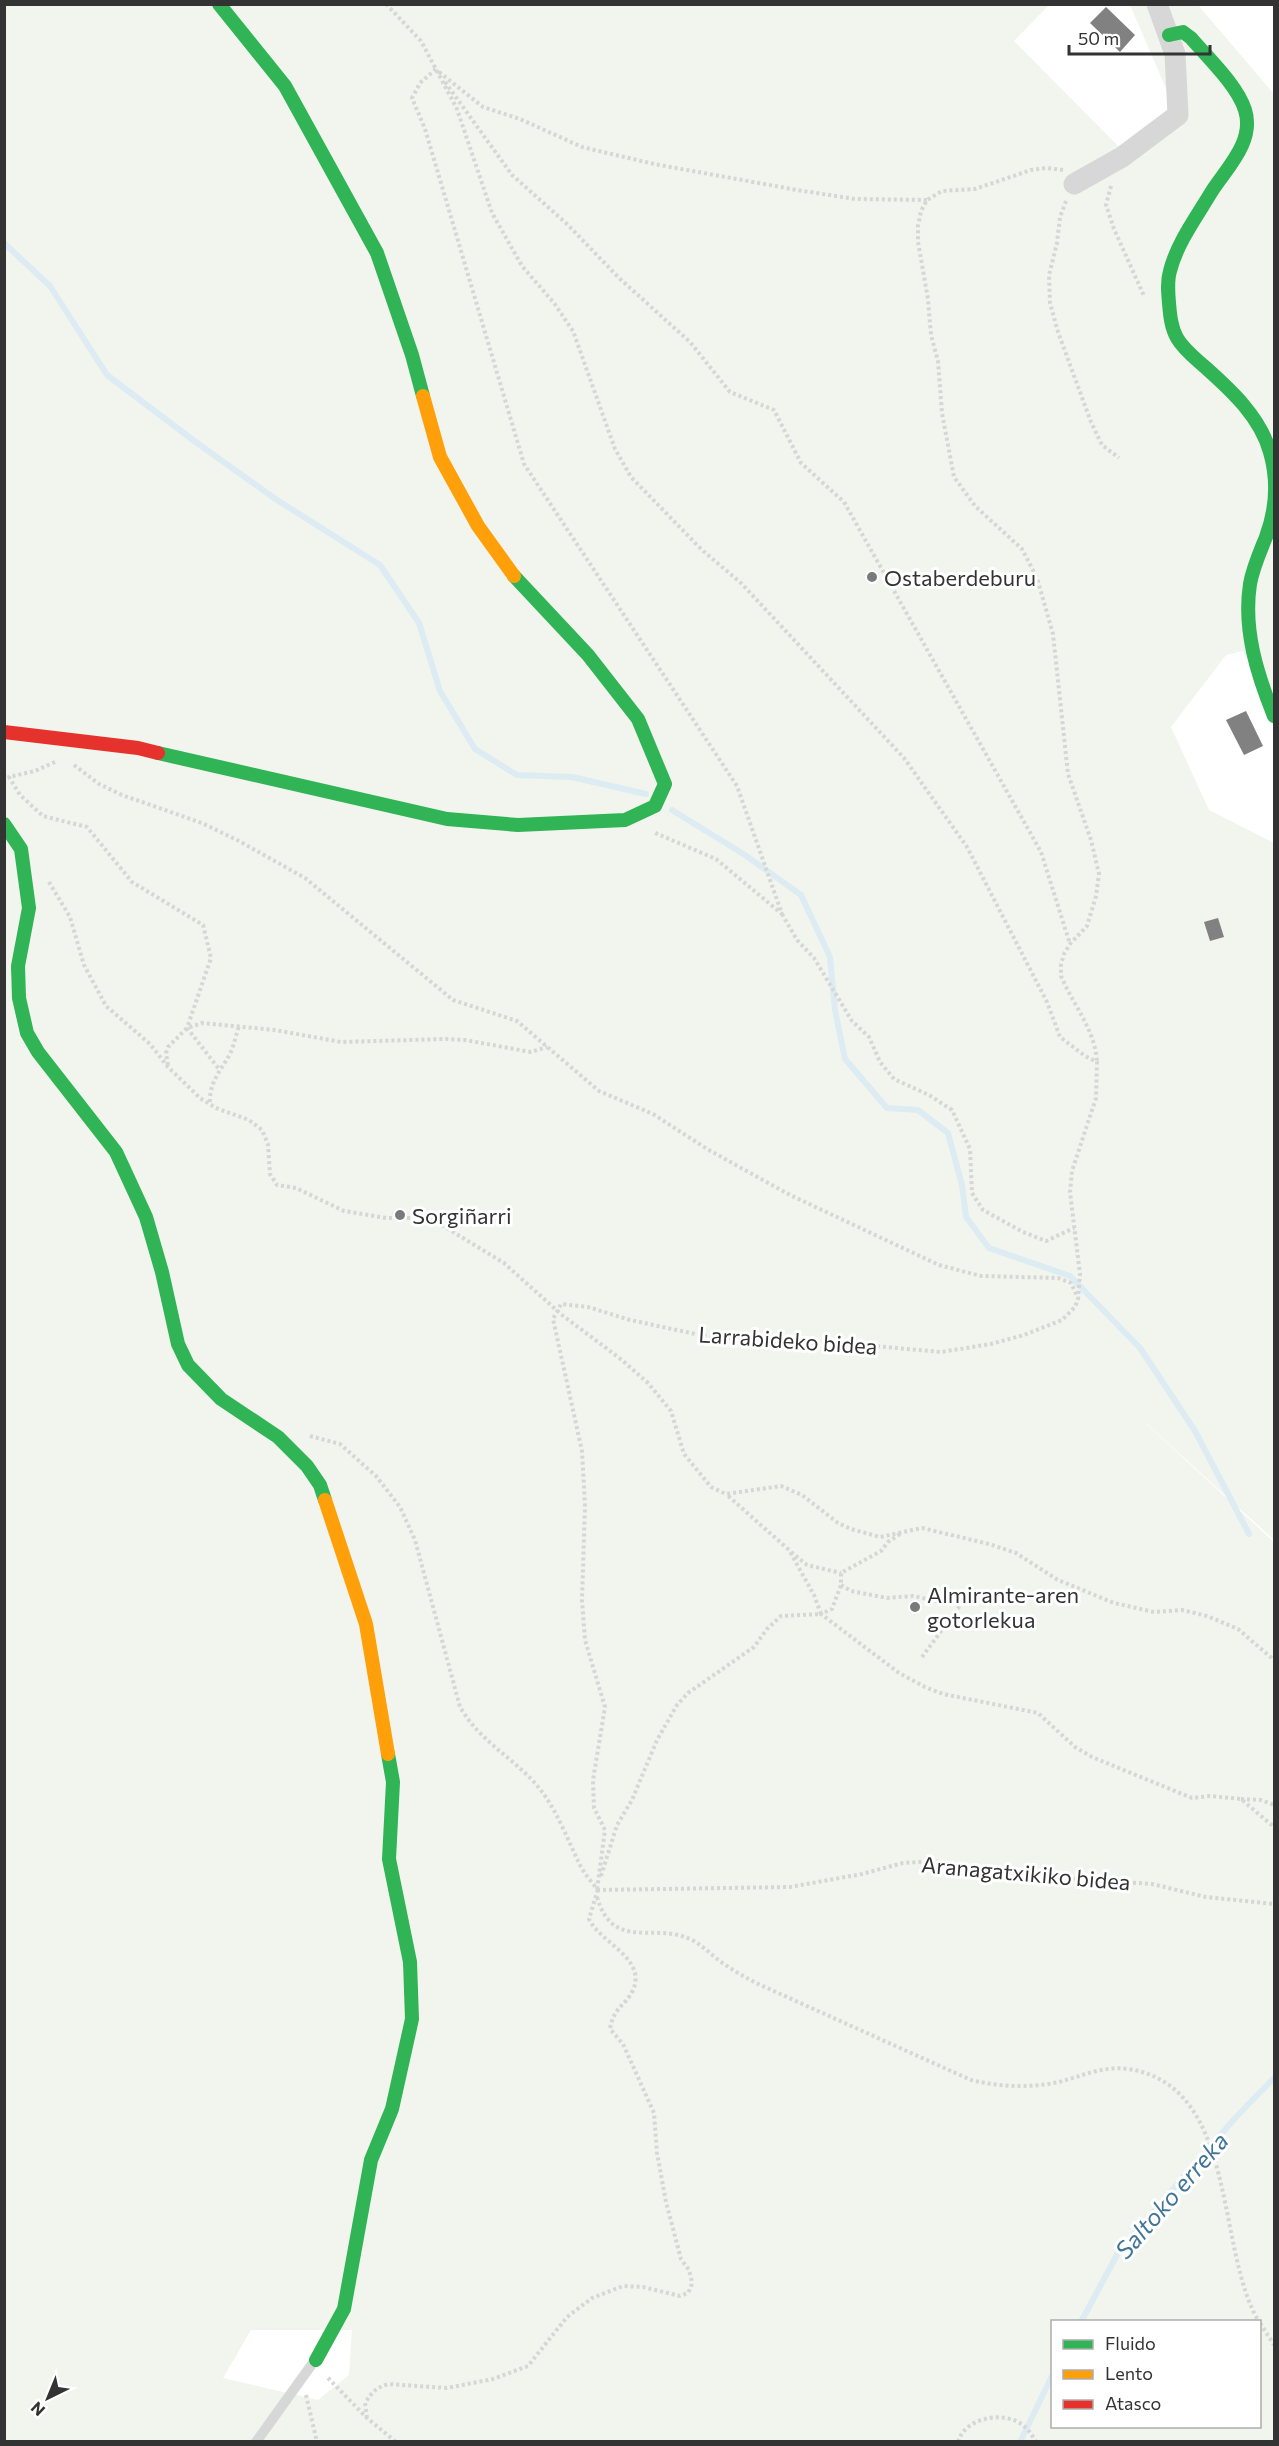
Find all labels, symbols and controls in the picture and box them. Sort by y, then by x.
scale bar [1069,18,1210,56]
text: 50 m [1078,27,1119,49]
place label: Ostaberdeburu [884,564,1036,591]
marker: Ostaberdeburu [865,570,879,584]
place label: Sorgiñarri [412,1202,512,1229]
marker: Sorgiñarri [393,1208,407,1222]
street label: Larrabideko bidea [698,1320,878,1360]
place label: Almirante-aren gotorlekua [927,1581,1079,1633]
marker: Almirante-aren gotorlekua [908,1600,922,1614]
street label: Aranagatxikiko bidea [920,1850,1132,1896]
water label: Saltoko erreka [1108,2126,1234,2264]
legend [1051,2320,1261,2428]
text: Fluido [1105,2332,1156,2354]
text: Lento [1105,2362,1153,2384]
north arrow [18,2368,78,2428]
text: Atasco [1105,2392,1161,2414]
text: N [27,2398,48,2420]

